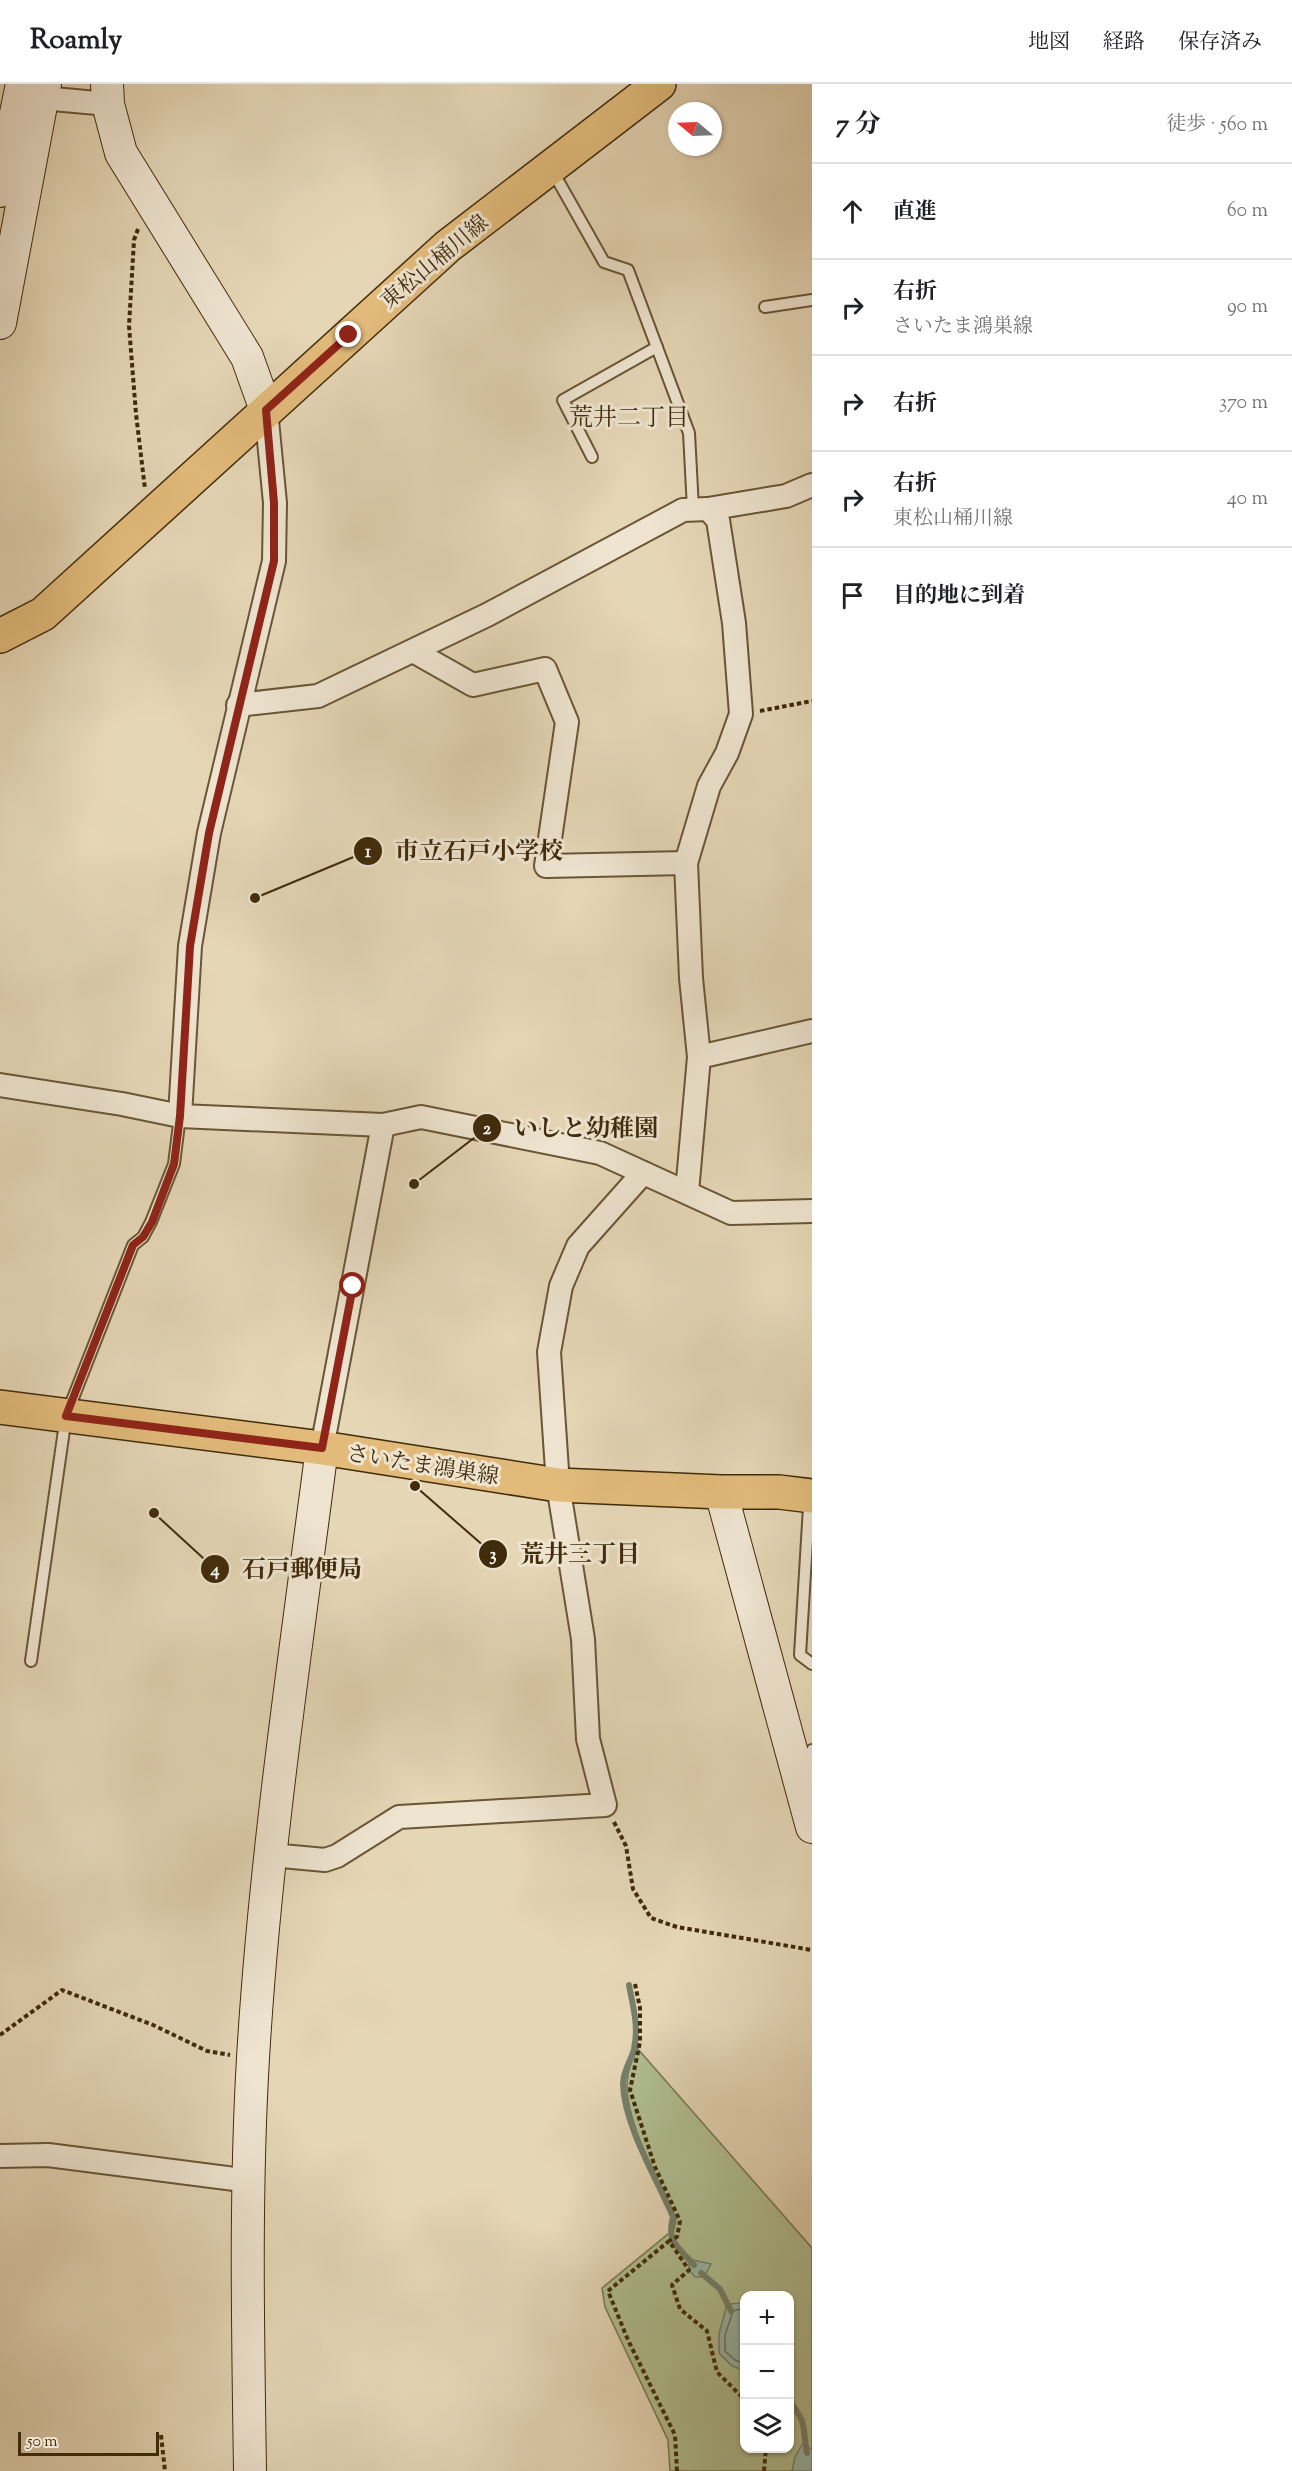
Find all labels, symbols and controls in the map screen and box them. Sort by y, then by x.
text: Roamly [30,21,122,61]
text: 地図 [1028,28,1070,58]
text: 経路 [1103,28,1145,58]
text: 保存済み [1178,28,1262,58]
north arrow [668,102,722,156]
text: 7 分 [836,107,881,144]
text: 徒歩 · 560 m [1166,111,1268,140]
icon: ahead [836,195,869,228]
text: 直進 [893,197,937,229]
text: 60 m [1227,197,1268,226]
street label: 東松山桶川線 [375,209,497,318]
text: 右折 [893,277,937,309]
icon: right [836,291,869,324]
text: 90 m [1227,293,1268,322]
text: さいたま鴻巣線 [893,313,1033,342]
route end [335,321,361,347]
icon: right [836,387,869,420]
text: 右折 [893,389,937,421]
text: 370 m [1219,389,1268,418]
district label: 荒井二丁目 [569,402,689,436]
text: 右折 [893,469,937,501]
icon: right [836,483,869,516]
text: 40 m [1227,485,1268,514]
text: 東松山桶川線 [893,505,1013,534]
icon: arrive [836,579,869,612]
text: 目的地に到着 [893,581,1025,613]
callout: 市立石戸小学校 [353,830,575,872]
text: 市立石戸小学校 [395,836,563,870]
text: 1 [365,840,372,866]
callout: いしと幼稚園 [472,1107,670,1149]
text: いしと幼稚園 [514,1113,658,1147]
text: 2 [483,1117,492,1143]
route start [339,1272,365,1298]
street label: さいたま鴻巣線 [344,1439,501,1495]
callout: 荒井三丁目 [478,1533,652,1575]
text: 荒井三丁目 [520,1539,640,1573]
text: 3 [489,1543,497,1569]
callout: 石戸郵便局 [200,1548,374,1590]
text: 石戸郵便局 [242,1554,362,1588]
text: 4 [209,1558,220,1584]
map controls [740,2291,794,2453]
button: + [740,2291,794,2345]
button: − [740,2345,794,2399]
button: layers [740,2399,794,2453]
scale bar [18,2429,159,2456]
text: 50 m [27,2431,58,2454]

